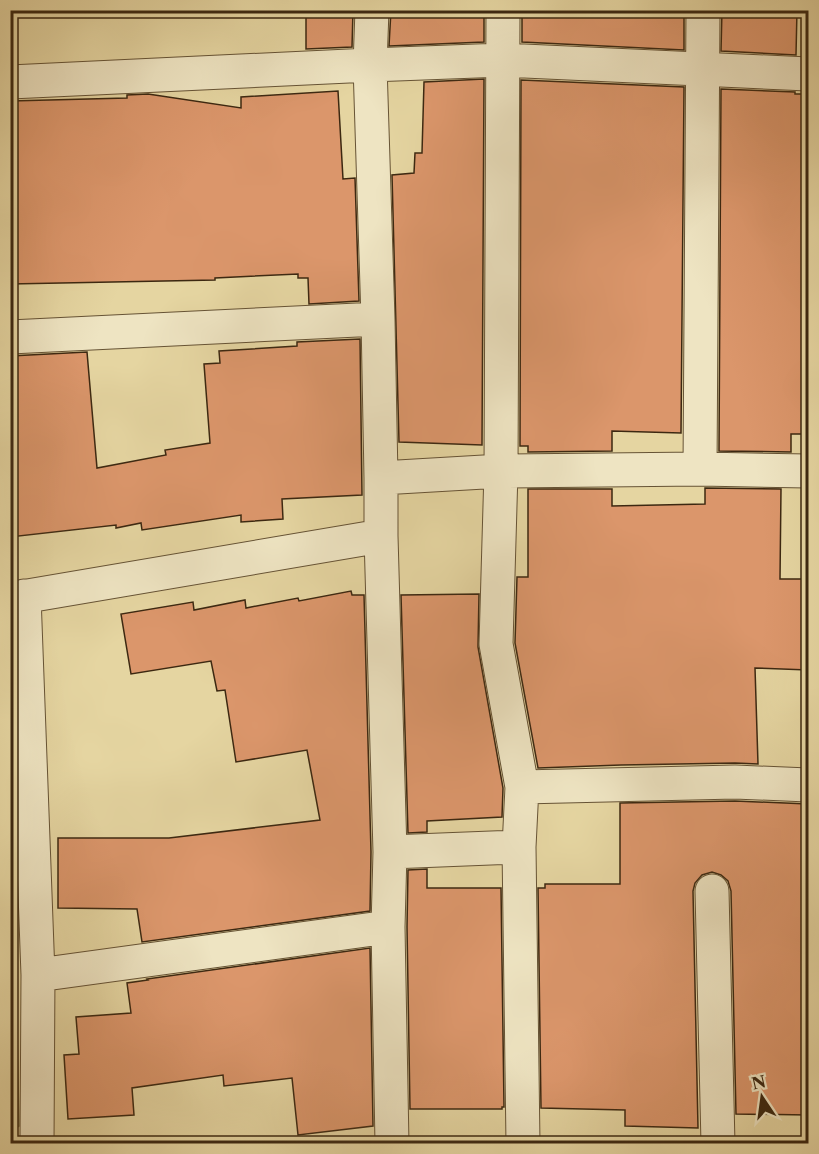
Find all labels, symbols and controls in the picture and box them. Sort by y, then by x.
north arrow [732,1067,792,1127]
text: N [750,1071,768,1094]

